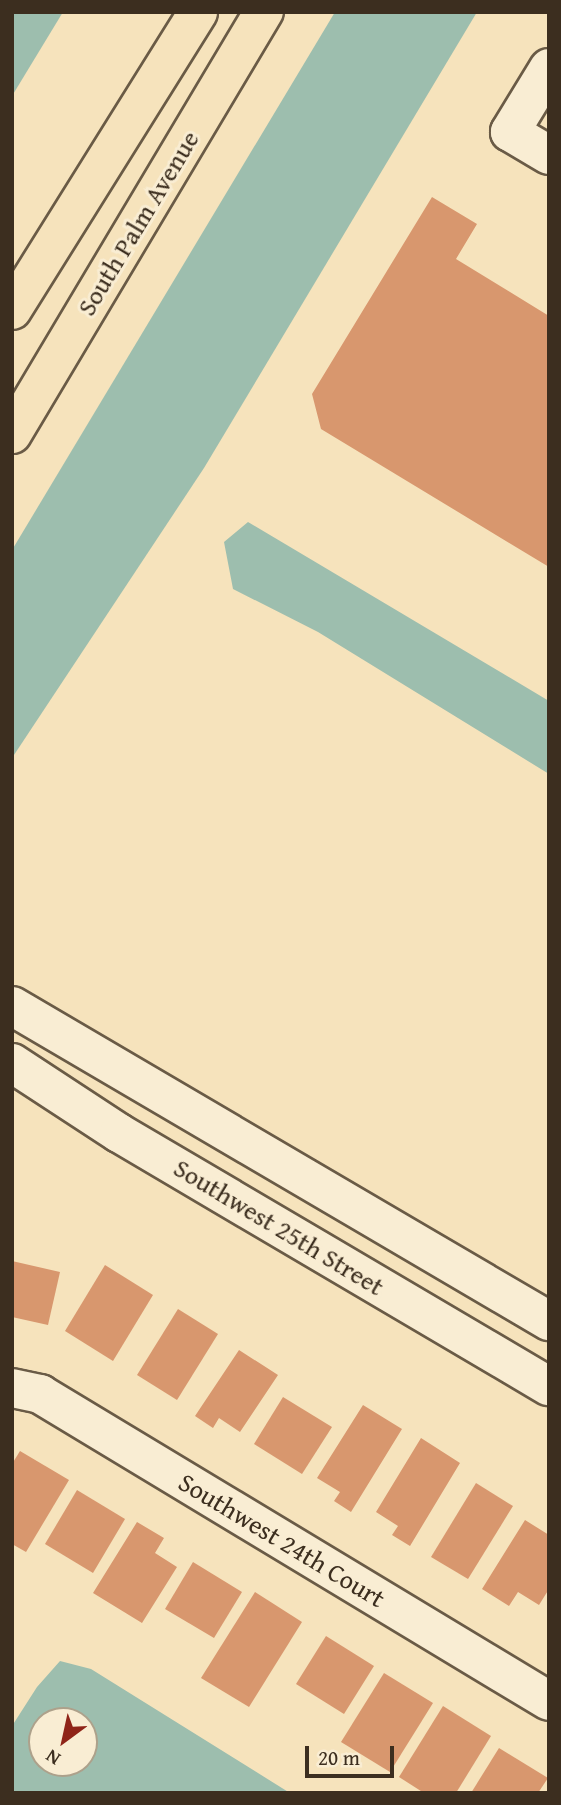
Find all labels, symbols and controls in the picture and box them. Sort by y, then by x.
street label: South Palm Avenue [71,125,205,321]
street label: Southwest 25th Street [168,1152,390,1302]
street label: Southwest 24th Court [173,1466,391,1614]
north arrow [28,1707,98,1777]
scale bar [309,1731,398,1775]
text: 20 m [318,1742,360,1773]
text: N [40,1743,66,1773]

